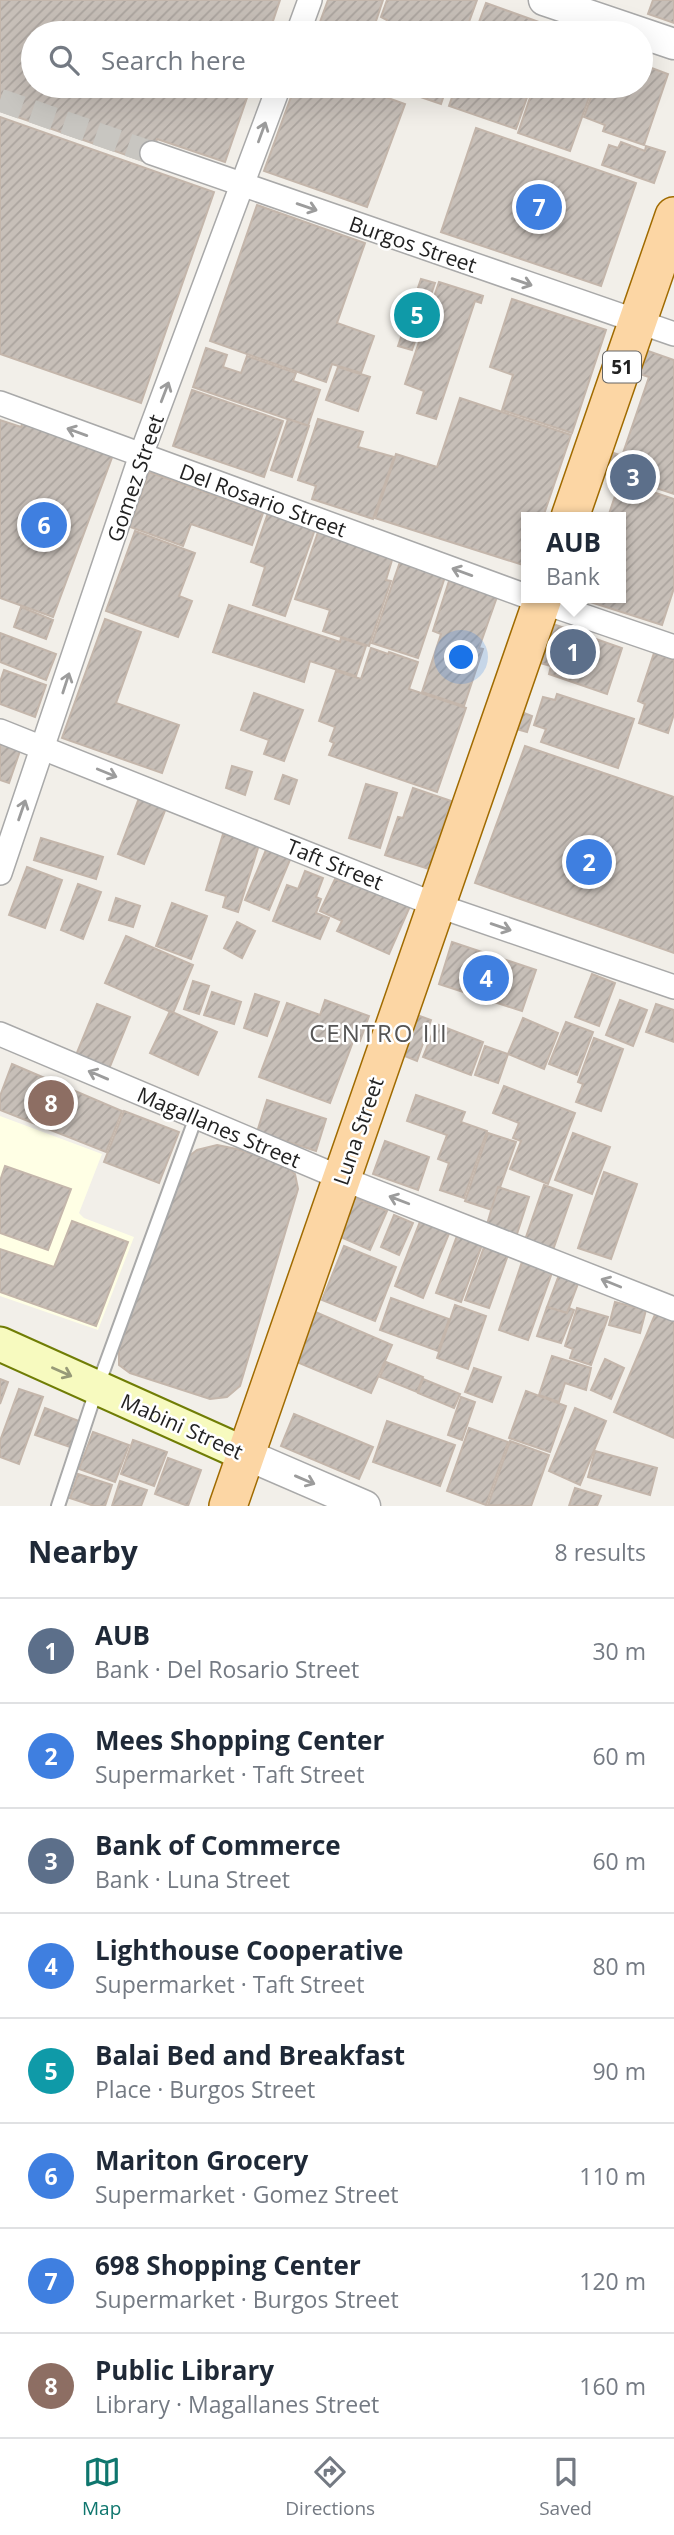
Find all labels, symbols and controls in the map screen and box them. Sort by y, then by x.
search box [21,21,653,98]
icon: search [45,41,83,79]
text: Search here [101,42,246,78]
one-way arrow [257,122,269,144]
pin: 7 [516,181,562,233]
one-way arrow [296,201,318,214]
street label: Burgos Street [345,209,481,279]
one-way arrow [511,276,533,289]
pin: 5 [394,289,440,341]
road number: 51 [603,352,641,382]
one-way arrow [160,381,173,403]
street label: Gomez Street [100,411,170,545]
one-way arrow [67,424,89,437]
pin: 3 [610,451,656,503]
street label: Del Rosario Street [176,457,350,543]
pin: 6 [21,499,67,551]
popup [521,512,626,603]
text: AUB [546,524,601,560]
text: Bank [546,560,600,592]
one-way arrow [451,565,473,578]
pin: 1 [550,626,596,678]
your location [444,640,478,674]
one-way arrow [60,672,73,694]
one-way arrow [96,767,118,780]
one-way arrow [17,800,29,822]
street label: Taft Street [283,832,387,896]
pin: 2 [566,836,612,888]
one-way arrow [490,921,512,934]
pin: 4 [463,952,509,1004]
district label: CENTRO III [309,1016,449,1049]
one-way arrow [87,1068,109,1081]
street label: Luna Street [326,1073,390,1189]
pin: 8 [28,1077,74,1129]
street label: Magallanes Street [133,1080,305,1174]
one-way arrow [389,1193,410,1206]
one-way arrow [600,1276,622,1289]
one-way arrow [51,1366,72,1379]
street label: Mabini Street [116,1387,248,1465]
one-way arrow [294,1474,315,1487]
text: Nearby [28,1531,138,1572]
text: 8 results [555,1536,646,1568]
text: AUB [95,1617,150,1653]
text: 1 [44,1635,58,1667]
text: 30 m [592,1635,646,1667]
text: Bank · Del Rosario Street [95,1653,359,1685]
text: Mees Shopping Center [95,1722,384,1758]
text: 2 [44,1740,58,1772]
text: 60 m [592,1740,646,1772]
text: Supermarket · Taft Street [95,1758,364,1790]
text: Bank of Commerce [95,1827,341,1863]
text: 3 [44,1845,58,1877]
text: 60 m [592,1845,646,1877]
text: Bank · Luna Street [95,1863,290,1895]
text: Lighthouse Cooperative [95,1932,403,1968]
text: 4 [44,1950,58,1982]
text: 80 m [592,1950,646,1982]
text: Supermarket · Taft Street [95,1968,364,2000]
text: Balai Bed and Breakfast [95,2037,405,2073]
text: 5 [44,2055,58,2087]
text: 90 m [592,2055,646,2087]
text: Place · Burgos Street [95,2073,315,2105]
text: Mariton Grocery [95,2142,308,2178]
text: 6 [44,2160,58,2192]
text: 110 m [579,2160,646,2192]
text: Supermarket · Gomez Street [95,2178,399,2210]
text: 698 Shopping Center [95,2247,361,2283]
text: 7 [44,2265,58,2297]
text: 120 m [579,2265,646,2297]
text: Supermarket · Burgos Street [95,2283,399,2315]
text: Public Library [95,2352,274,2388]
text: 8 [44,2370,58,2402]
text: 160 m [579,2370,646,2402]
text: Library · Magallanes Street [95,2388,379,2420]
tab: Map [82,2453,121,2521]
tab: Directions [285,2453,375,2521]
tab: Saved [539,2453,592,2521]

